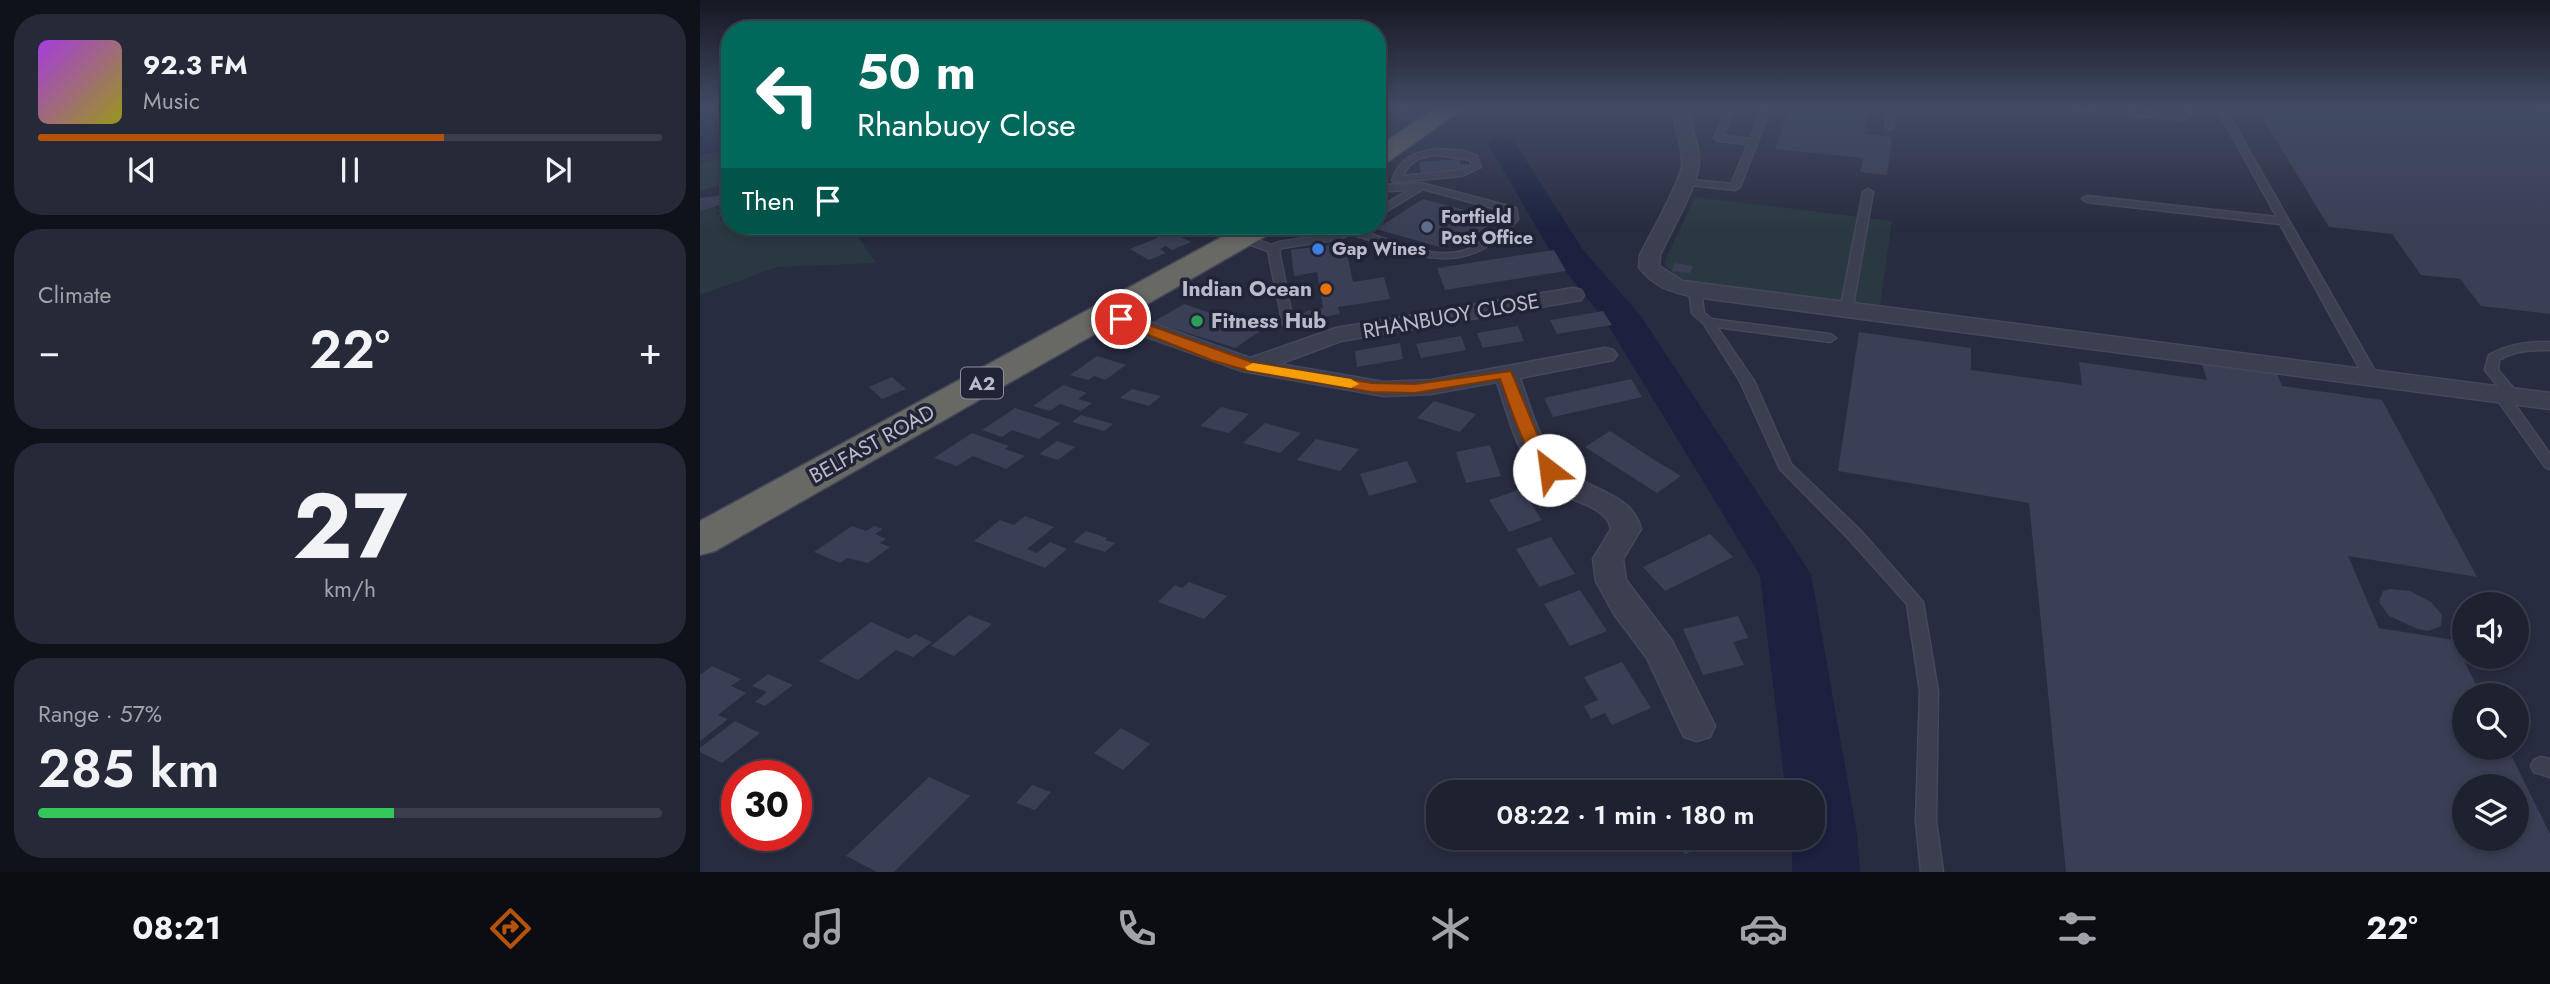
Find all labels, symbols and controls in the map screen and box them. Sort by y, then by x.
text: 50 m [857,37,976,107]
text: 92.3 FM [143,46,247,84]
icon: left [742,49,833,140]
text: Music [143,84,200,118]
text: Rhanbuoy Close [857,102,1076,148]
icon: previous [123,151,161,189]
icon: pause [331,151,369,189]
icon: next [539,151,577,189]
text: Then [742,182,795,220]
icon: arrive [809,182,847,220]
place label: Fortfield Post Office [1441,204,1533,251]
marker: Fortfield Post Office [1419,219,1435,235]
place label: Gap Wines [1332,236,1426,262]
marker: Gap Wines [1310,241,1326,257]
place label: Indian Ocean [1182,274,1312,304]
text: Climate [38,278,111,312]
marker: Indian Ocean [1318,281,1334,297]
street label: RHANBUOY CLOSE [1360,286,1542,346]
pin [1091,289,1151,349]
icon: arrive [1102,300,1140,338]
place label: Fitness Hub [1211,306,1326,336]
text: 22° [309,312,390,388]
marker: Fitness Hub [1189,313,1205,329]
text: − [38,323,60,378]
text: + [639,323,662,378]
road number: A2 [961,368,1003,398]
street label: BELFAST ROAD [804,397,940,491]
position arrow [1512,433,1586,507]
text: 27 [293,461,407,592]
text: km/h [324,572,376,606]
map controls [2452,592,2529,851]
button: sound [2452,592,2529,669]
button: search [2452,683,2529,760]
text: Range · 57% [38,697,162,731]
text: 285 km [38,731,220,807]
speed limit sign: 30 [721,760,812,851]
button: layers [2452,774,2529,851]
text: 08:22 · 1 min · 180 m [1497,796,1754,834]
icon: directions [486,904,535,953]
icon: music [799,904,848,953]
icon: phone [1112,904,1161,953]
icon: climate [1426,904,1475,953]
icon: car [1739,904,1788,953]
icon: filters [2053,904,2102,953]
text: 08:21 [132,905,221,951]
text: 22° [2366,905,2418,951]

